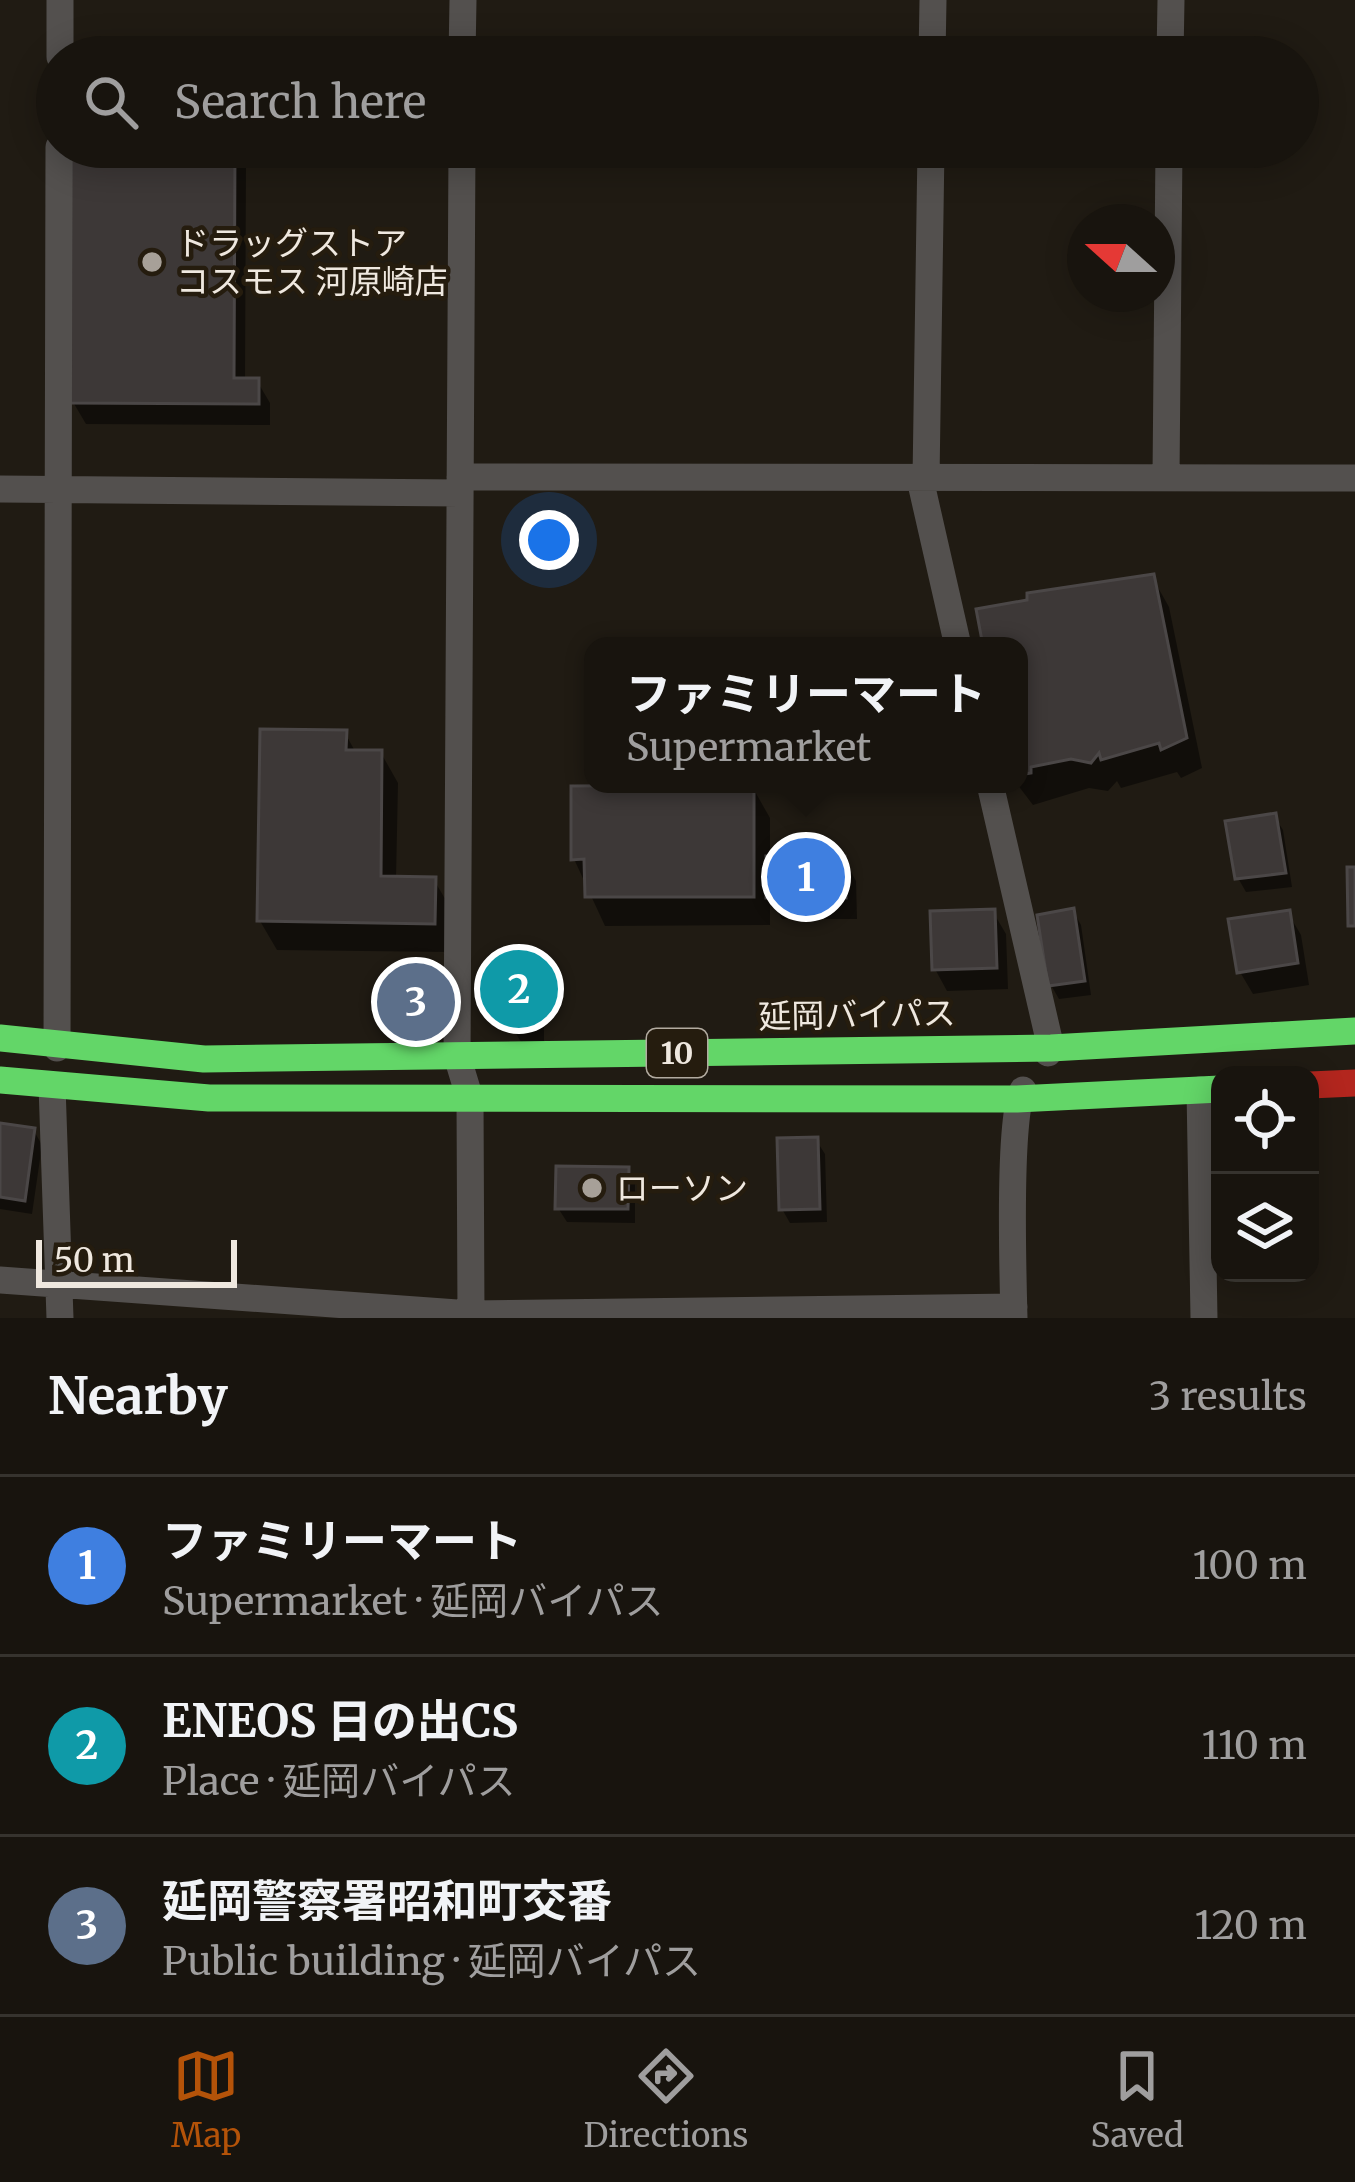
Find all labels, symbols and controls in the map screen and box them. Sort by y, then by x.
search box [36,36,1319,168]
icon: search [78,69,144,135]
text: Search here [174,74,426,130]
north arrow [1067,204,1175,312]
place label: ドラッグストア コスモス 河原崎店 [176,223,448,302]
marker: ドラッグストア コスモス 河原崎店 [139,249,165,275]
your location [519,510,579,570]
popup [584,637,1028,793]
text: ファミリーマート [626,666,986,722]
text: Supermarket [626,723,871,772]
pin: 1 [767,832,845,922]
pin: 2 [480,944,558,1034]
pin: 3 [377,957,455,1047]
street label: 延岡バイパス [758,993,956,1037]
road number: 10 [647,1029,707,1077]
map controls [1211,1066,1319,1282]
button: locate [1211,1066,1319,1174]
place label: ローソン [616,1168,748,1209]
button: layers [1211,1174,1319,1282]
marker: ローソン [579,1175,605,1201]
scale bar [36,1234,237,1287]
text: 50 m [54,1240,135,1281]
text: Nearby [48,1364,228,1428]
text: 3 results [1149,1372,1307,1421]
text: ファミリーマート [162,1513,522,1569]
text: 1 [78,1541,96,1590]
text: 100 m [1192,1541,1307,1590]
text: Supermarket · 延岡バイパス [162,1577,663,1626]
text: ENEOS 日の出CS [162,1693,518,1749]
text: 2 [76,1721,98,1770]
text: 110 m [1202,1721,1307,1770]
text: Place · 延岡バイパス [162,1757,516,1806]
text: 延岡警察署昭和町交番 [162,1873,612,1929]
text: 3 [76,1901,98,1950]
text: 120 m [1194,1901,1307,1950]
text: Public building · 延岡バイパス [162,1937,701,1986]
tab: Map [171,2043,241,2156]
tab: Directions [583,2043,748,2156]
tab: Saved [1090,2043,1184,2156]

